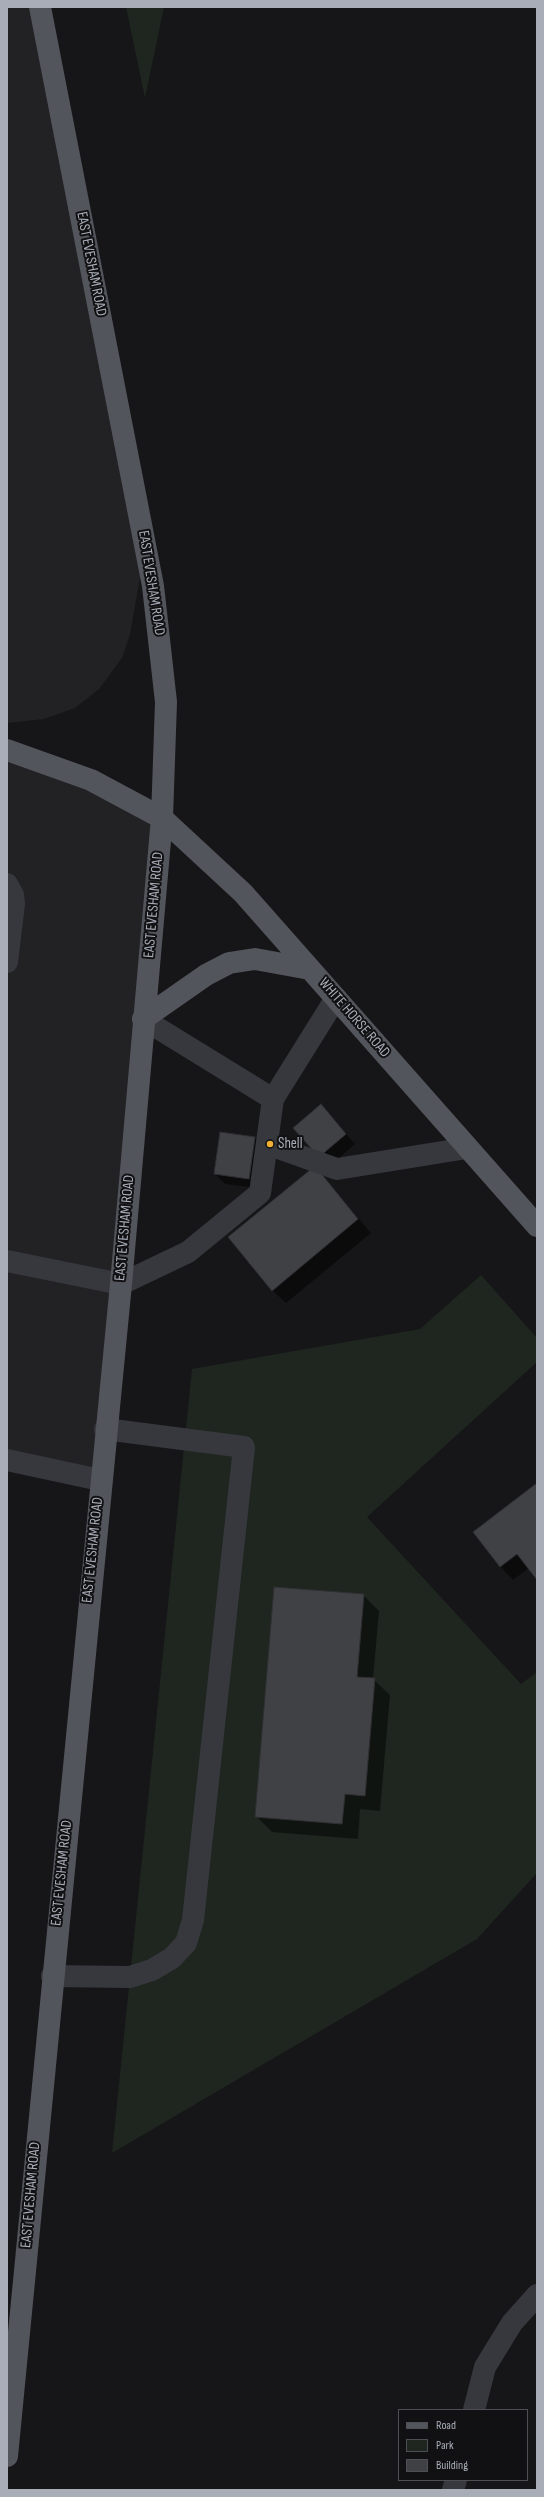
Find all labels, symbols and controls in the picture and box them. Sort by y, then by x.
street label: EAST EVESHAM ROAD [72,210,110,318]
street label: EAST EVESHAM ROAD [134,529,168,637]
street label: EAST EVESHAM ROAD [140,851,168,959]
street label: WHITE HORSE ROAD [314,974,394,1062]
place label: Shell [278,1135,302,1153]
marker: Shell [265,1139,275,1149]
street label: EAST EVESHAM ROAD [111,1174,139,1282]
street label: EAST EVESHAM ROAD [79,1496,107,1604]
street label: EAST EVESHAM ROAD [48,1819,76,1927]
street label: EAST EVESHAM ROAD [17,2141,45,2249]
legend [398,2409,528,2481]
text: Road [436,2418,456,2433]
text: Park [436,2438,454,2453]
text: Building [436,2458,468,2473]

